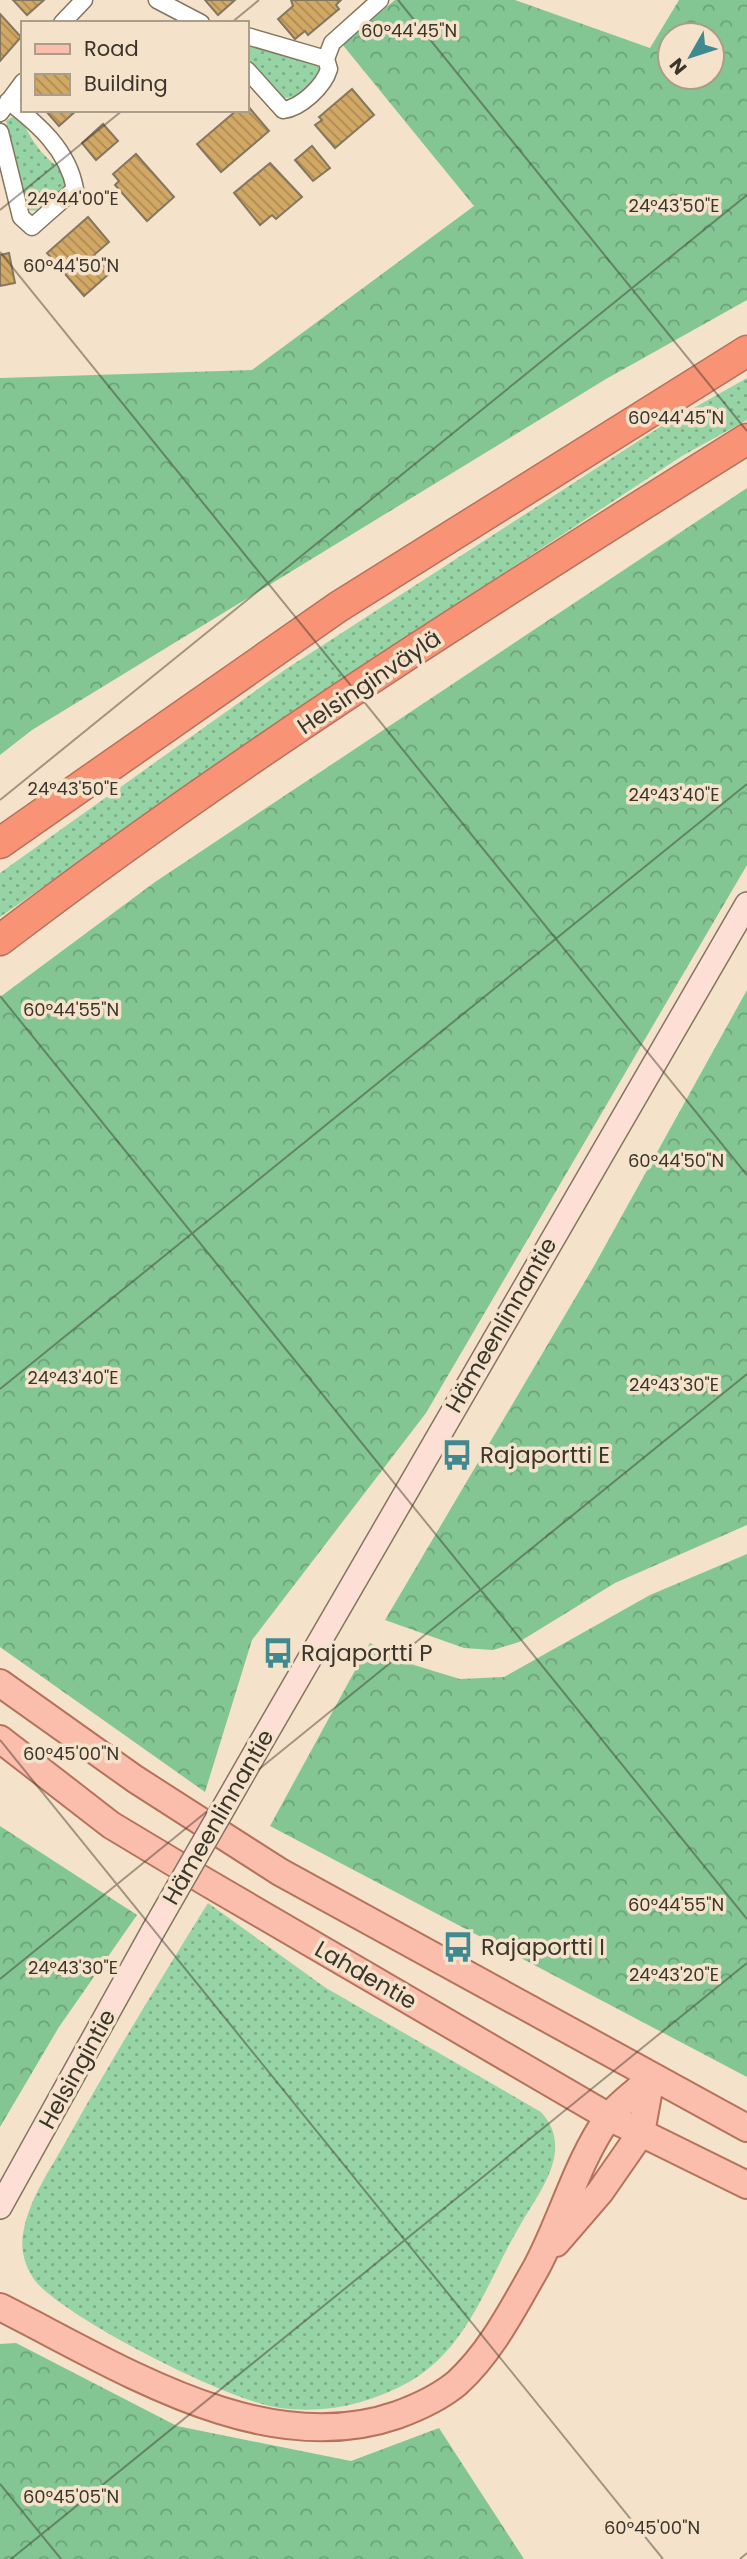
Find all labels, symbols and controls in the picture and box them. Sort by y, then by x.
text: 60°44'45"N [361,18,457,43]
legend [21,21,248,112]
north arrow [656,21,726,91]
text: Road [84,34,139,63]
text: N [663,52,693,80]
text: Building [84,69,168,98]
text: 24°44'00"E [27,186,119,211]
text: 24°43'50"E [629,193,719,218]
text: 60°44'50"N [23,253,119,278]
text: 60°44'45"N [628,405,724,430]
street label: Helsinginväylä [291,622,447,742]
text: 24°43'50"E [28,776,118,801]
text: 24°43'40"E [629,782,719,807]
text: 60°44'55"N [23,997,119,1022]
text: 60°44'50"N [628,1148,724,1173]
street label: Hämeenlinnantie [438,1231,564,1419]
text: 24°43'40"E [28,1365,118,1390]
text: 24°43'30"E [629,1372,719,1397]
bus stop icon: Rajaportti E [440,1438,474,1472]
place label: Rajaportti E [480,1439,610,1471]
bus stop icon: Rajaportti P [261,1636,295,1670]
place label: Rajaportti P [301,1637,433,1669]
street label: Hämeenlinnantie [155,1723,281,1911]
text: 60°45'00"N [23,1741,119,1766]
text: 60°44'55"N [628,1892,724,1917]
bus stop icon: Rajaportti I [441,1930,475,1964]
place label: Rajaportti I [481,1931,605,1963]
street label: Lahdentie [309,1933,423,2017]
text: 24°43'30"E [28,1955,118,1980]
text: 24°43'20"E [629,1962,719,1987]
street label: Helsingintie [31,2003,123,2135]
text: 60°45'05"N [23,2484,119,2509]
text: 60°45'00"N [604,2515,700,2540]

